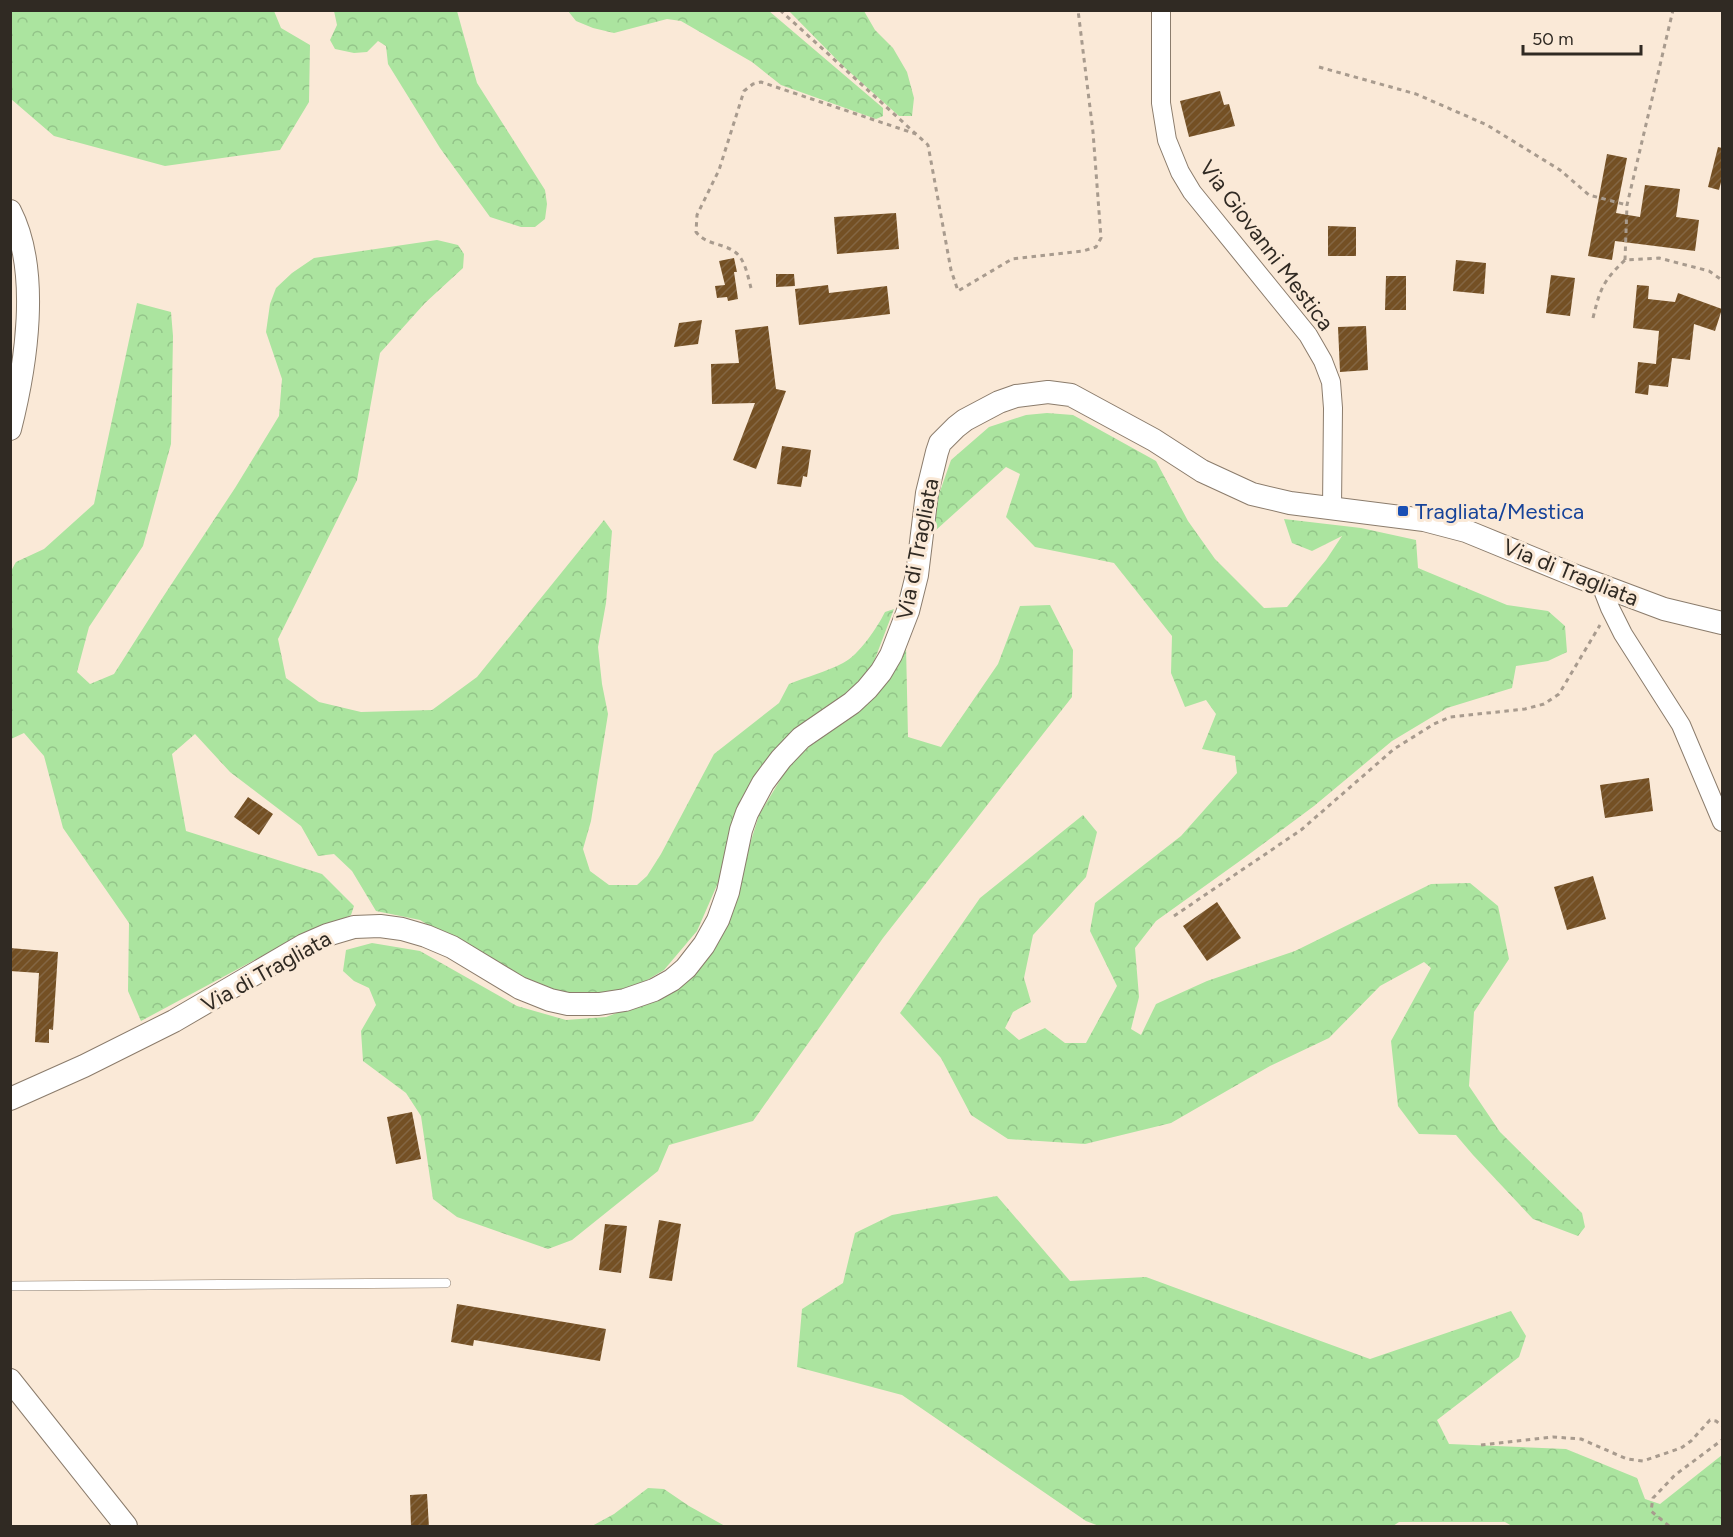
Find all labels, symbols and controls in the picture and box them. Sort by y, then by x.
scale bar [1523,18,1642,56]
text: 50 m [1532,28,1574,50]
street label: Via Giovanni Mestica [1194,155,1339,336]
street label: Via di Tragliata [891,476,944,622]
place label: Tragliata/Mestica [1415,498,1584,525]
marker: Tragliata/Mestica [1396,504,1410,518]
street label: Via di Tragliata [1499,533,1643,612]
street label: Via di Tragliata [197,925,336,1018]

